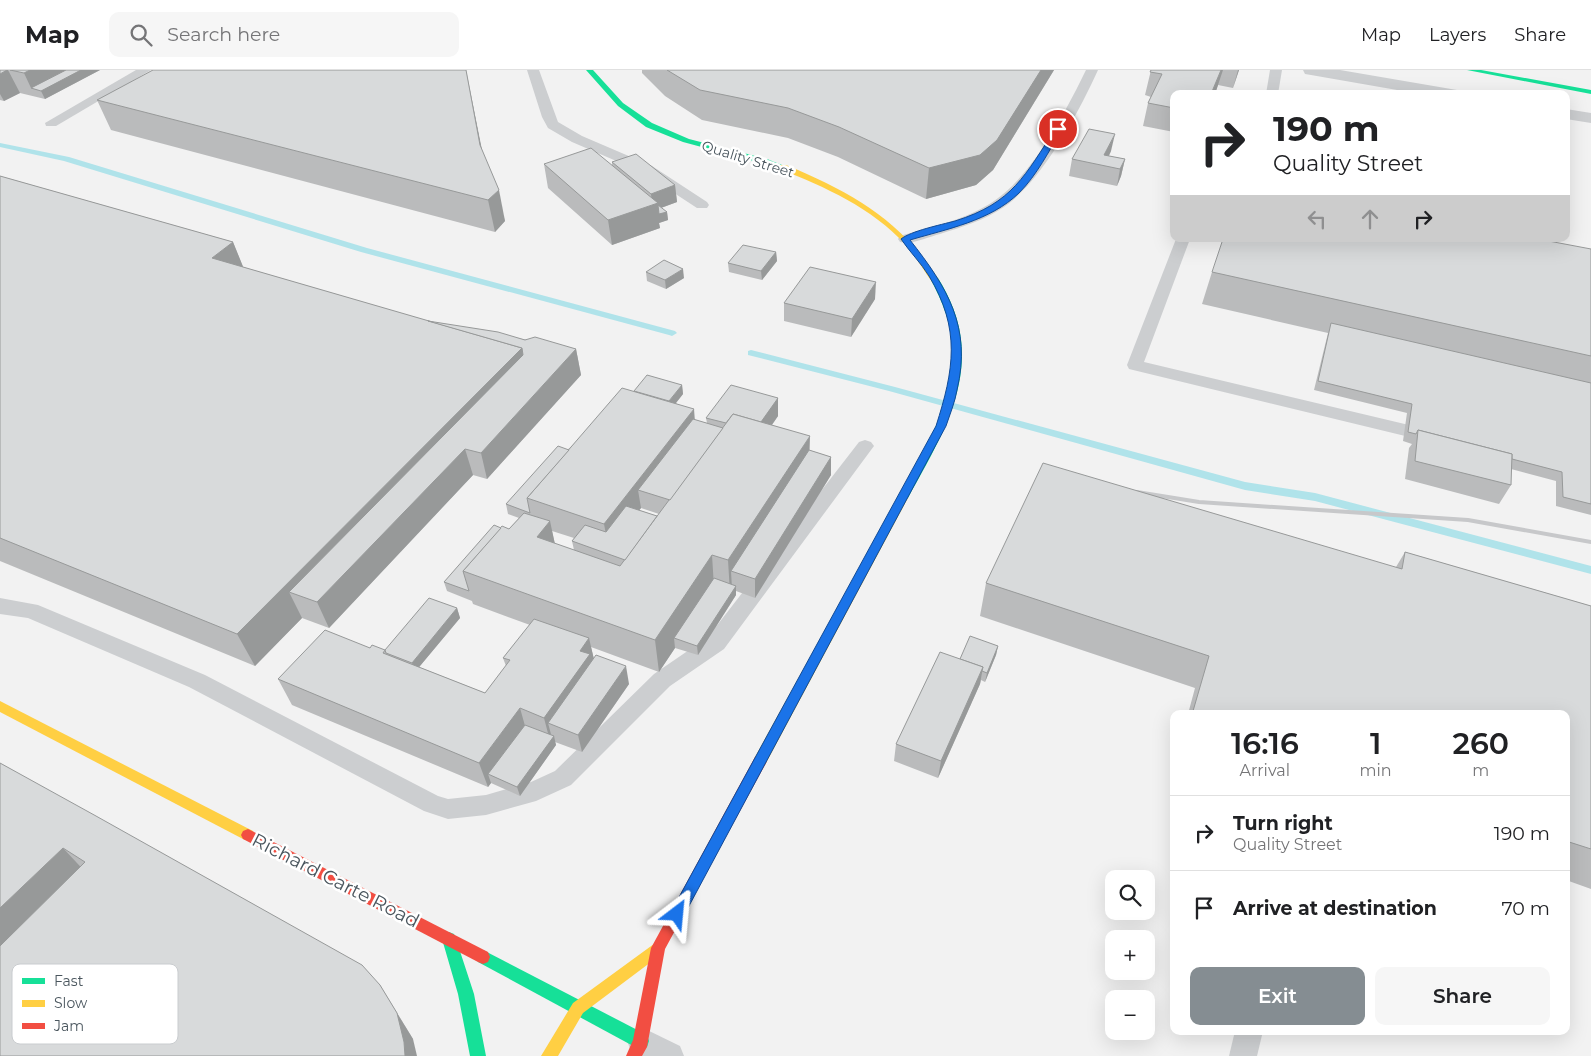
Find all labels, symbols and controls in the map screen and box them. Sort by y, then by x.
search box [109,12,459,57]
text: Map [25,20,79,49]
icon: search [127,21,155,49]
text: Search here [167,23,280,46]
text: Map [1361,24,1401,46]
text: Layers [1429,24,1486,46]
text: Share [1514,24,1566,46]
text: 190 m [1273,107,1379,150]
pin [1037,108,1079,150]
icon: right [1190,110,1255,175]
icon: arrive [1044,115,1072,143]
street label: Quality Street [700,136,797,182]
text: Quality Street [1273,150,1423,177]
icon: left [1303,205,1331,233]
icon: ahead [1356,205,1384,233]
icon: right [1409,205,1437,233]
text: 16:16 [1231,725,1299,762]
text: 1 [1370,725,1381,762]
text: 260 [1453,725,1509,762]
text: Arrival [1240,761,1290,780]
text: min [1360,761,1392,780]
text: m [1472,761,1489,780]
text: Turn right [1233,812,1333,835]
icon: right [1190,819,1218,847]
text: 190 m [1494,822,1550,845]
street label: Richard Carte Road [248,828,423,933]
text: Quality Street [1233,835,1342,854]
map controls [1105,870,1155,1040]
button: search [1105,870,1155,920]
position arrow [650,887,702,939]
icon: arrive [1190,894,1218,922]
text: Arrive at destination [1233,897,1437,920]
text: 70 m [1501,897,1550,920]
button: + [1105,930,1155,980]
legend [12,964,178,1044]
button: Exit [1190,967,1365,1025]
button: Share [1375,967,1550,1025]
text: Fast [54,972,84,990]
button: − [1105,990,1155,1040]
text: Slow [54,994,88,1012]
text: Jam [53,1017,84,1035]

